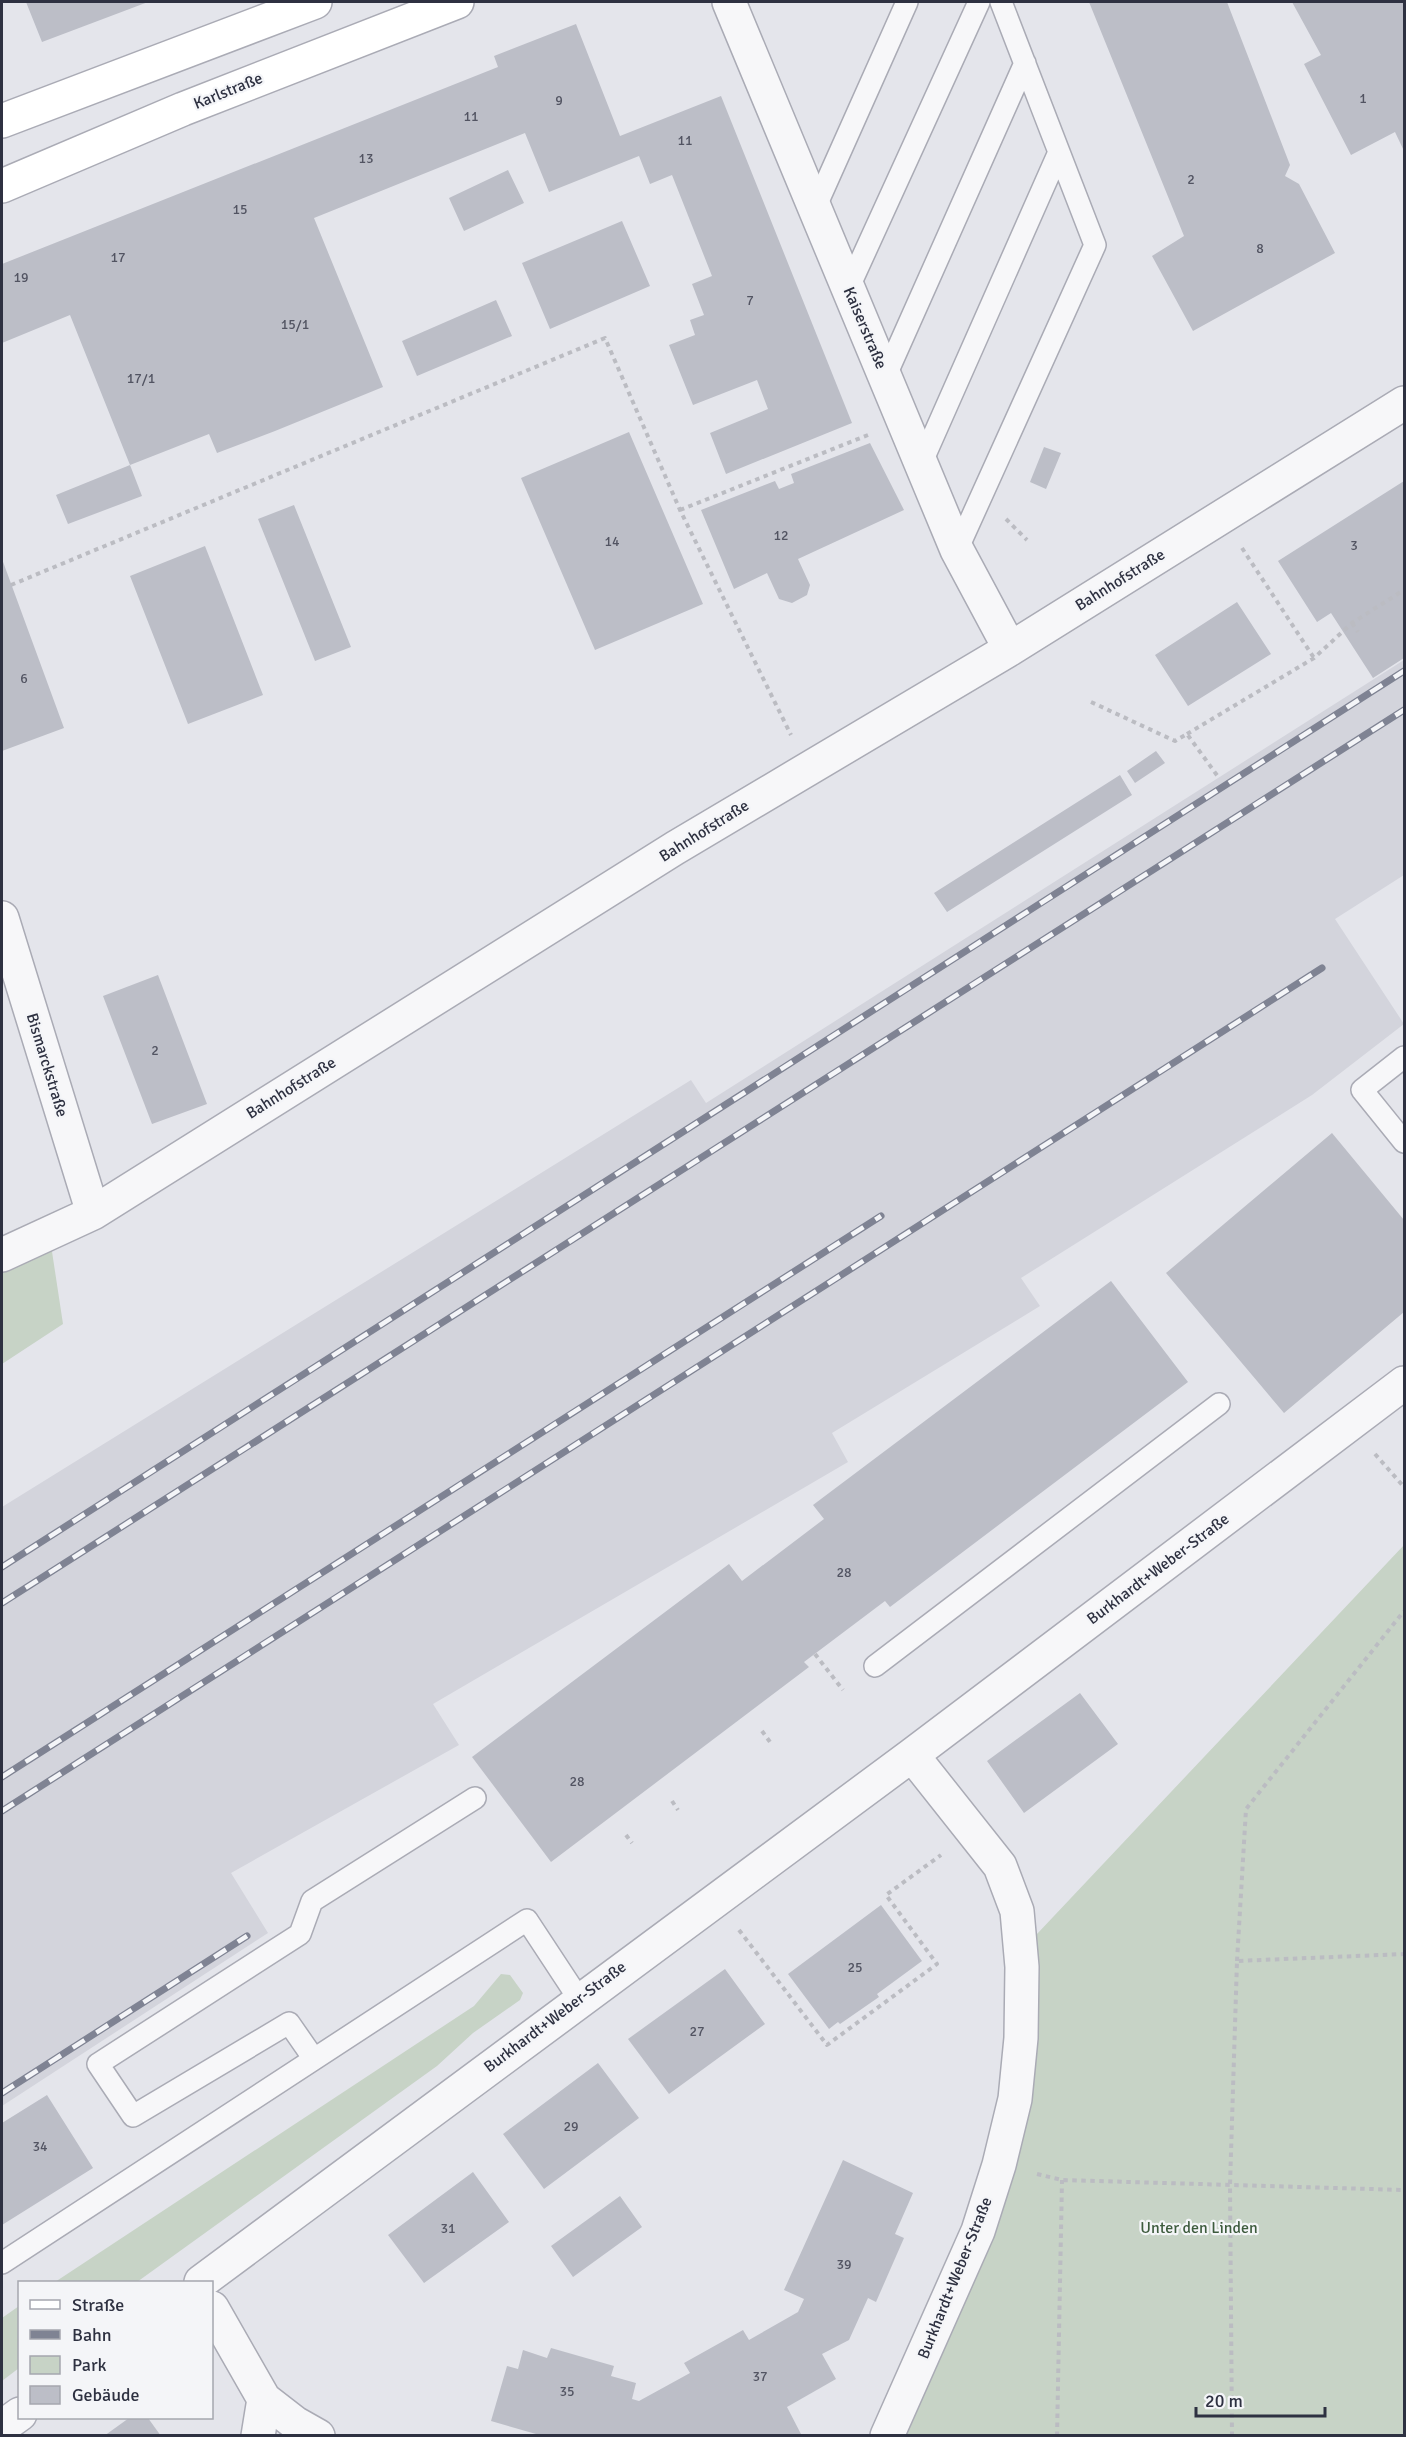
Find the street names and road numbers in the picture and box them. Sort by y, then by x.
street label: Karlstraße [191,68,265,114]
street label: Kaiserstraße [839,284,891,372]
street label: Bahnhofstraße [1071,544,1169,616]
street label: Bahnhofstraße [655,795,753,867]
street label: Bismarckstraße [22,1011,72,1119]
street label: Bahnhofstraße [242,1052,340,1124]
street label: Burkhardt+Weber-Straße [1083,1509,1233,1629]
street label: Burkhardt+Weber-Straße [480,1957,630,2077]
street label: Burkhardt+Weber-Straße [913,2194,997,2362]

